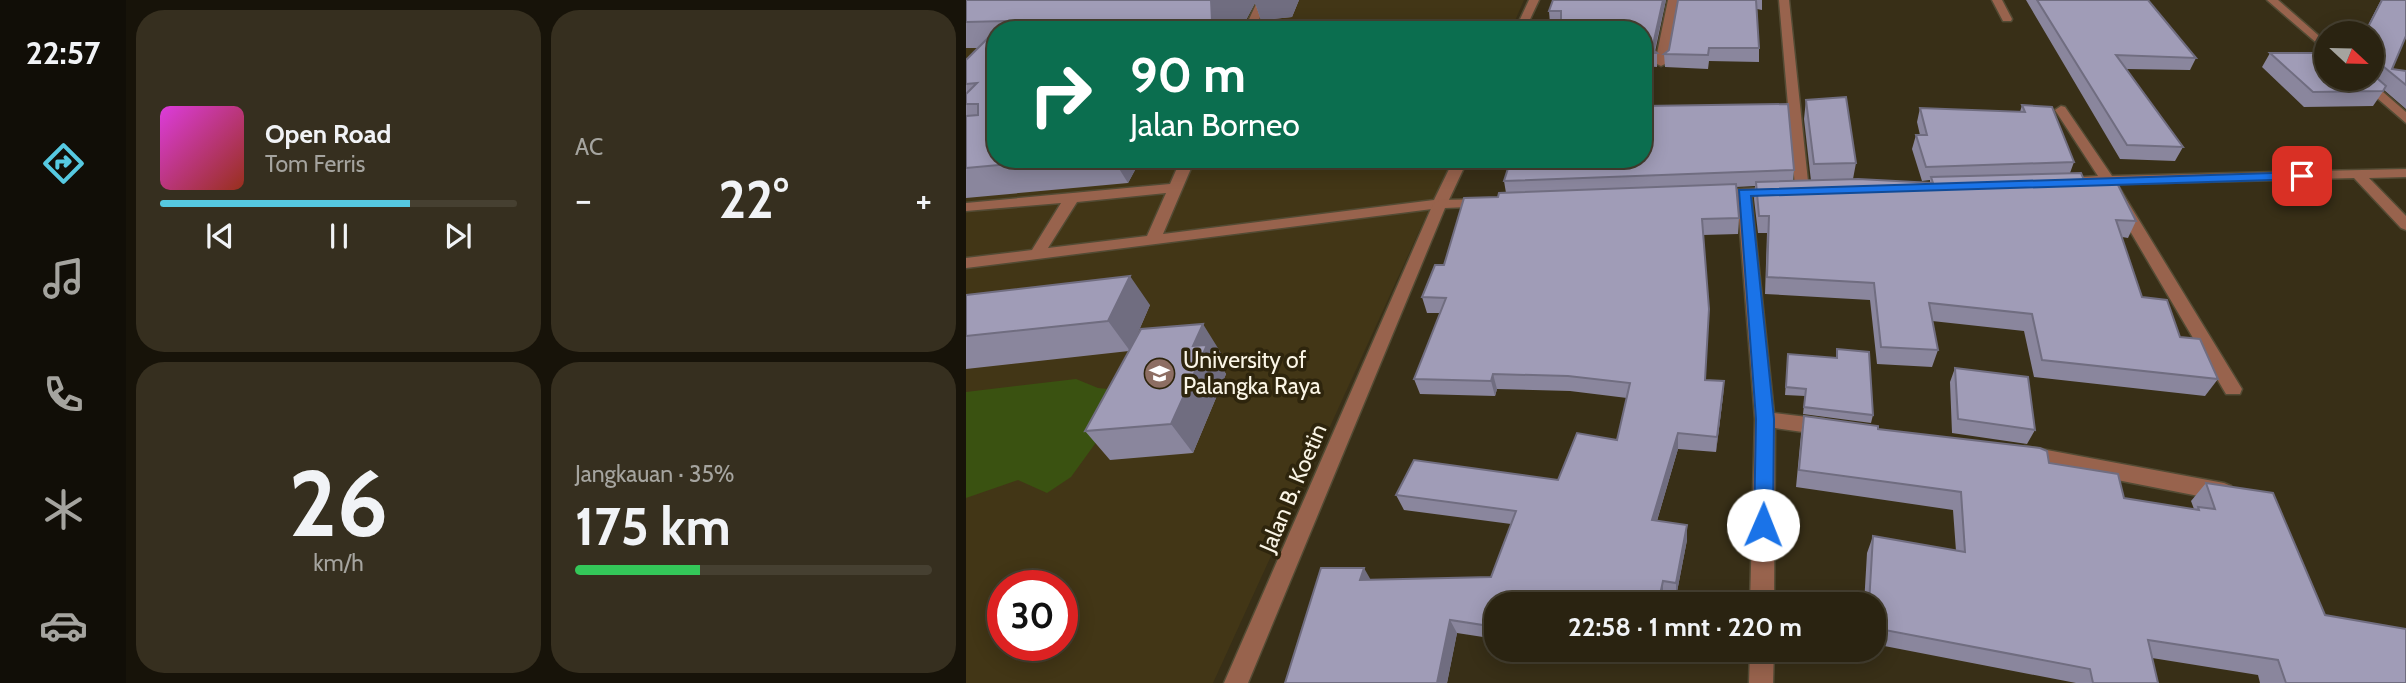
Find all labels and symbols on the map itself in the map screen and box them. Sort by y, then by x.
north arrow [2314,21,2384,91]
pin [2272,146,2332,206]
place label: University of Palangka Raya [1183,346,1321,400]
school or university icon: University of Palangka Raya [1143,356,1177,390]
street label: Jalan B. Koetin [1253,419,1333,557]
position arrow [1726,488,1800,562]
speed limit sign: 30 [987,570,1078,661]

